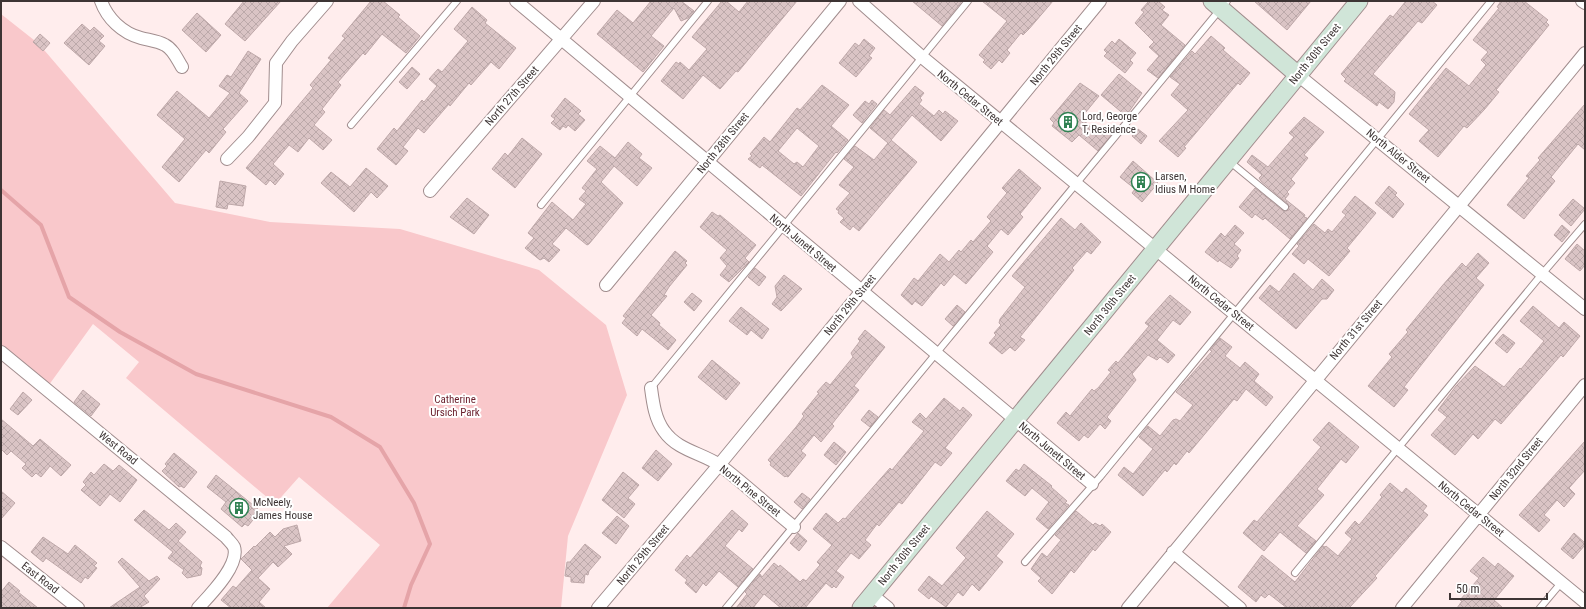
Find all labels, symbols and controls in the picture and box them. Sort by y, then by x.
street label: North 30th Street [1286,21,1344,87]
street label: North 29th Street [1027,22,1085,88]
street label: North 27th Street [483,64,541,128]
street label: North Cedar Street [935,68,1005,128]
street label: North 28th Street [694,110,752,176]
place label: Lord, George T, Residence [1082,110,1137,136]
building icon: Lord, George T, Residence [1057,111,1079,133]
street label: North Alder Street [1364,126,1432,186]
place label: Larsen, Idius M Home [1155,170,1215,196]
building icon: Larsen, Idius M Home [1130,171,1152,193]
street label: North Junett Street [767,211,839,275]
street label: North 29th Street [821,272,879,338]
street label: North 30th Street [1081,272,1139,338]
street label: North Cedar Street [1186,273,1256,333]
street label: North 31st Street [1327,297,1385,363]
park label: Catherine Ursich Park [430,393,480,419]
street label: North Junett Street [1016,419,1088,483]
street label: West Road [96,428,140,468]
street label: North 32nd Street [1487,435,1545,503]
street label: North Pine Street [717,463,783,519]
street label: North Cedar Street [1436,479,1506,539]
place label: McNeely, James House [253,496,312,522]
building icon: McNeely, James House [228,497,250,519]
street label: North 29th Street [614,522,672,588]
street label: North 30th Street [875,522,933,588]
street label: East Road [19,559,61,597]
scale bar [1450,575,1547,601]
text: 50 m [1456,582,1480,596]

